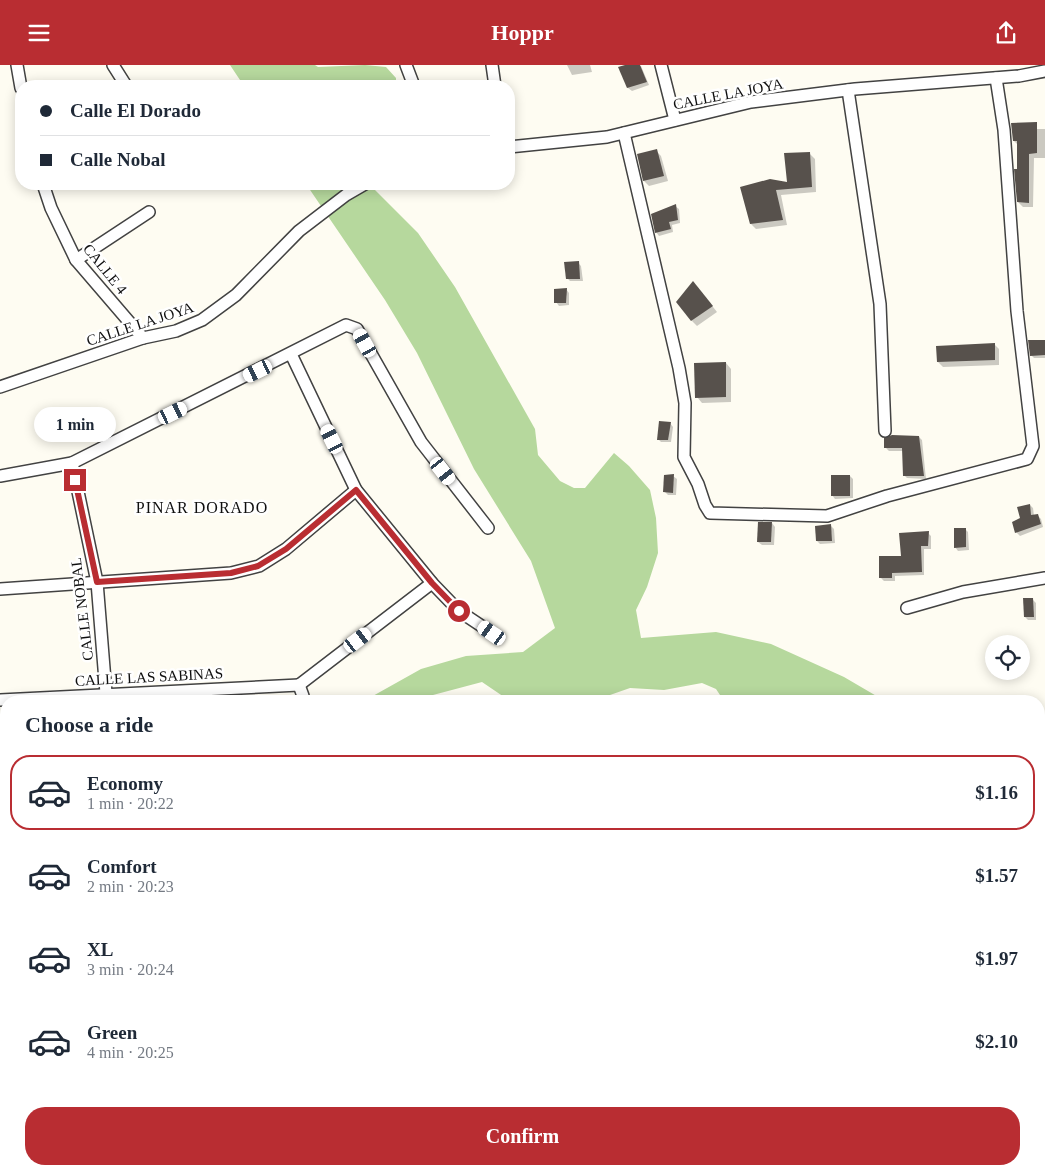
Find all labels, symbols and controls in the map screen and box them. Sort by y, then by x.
icon: menu [25,19,53,47]
icon: share [992,19,1020,47]
text: Hoppr [491,20,554,45]
street label: CALLE LA JOYA [672,75,784,113]
text: Calle El Dorado [70,100,201,121]
text: Calle Nobal [70,149,166,170]
street label: CALLE 4 [80,241,130,298]
street label: CALLE LA JOYA [84,299,196,349]
car [351,326,378,360]
car [241,358,274,384]
car [156,400,189,426]
callout: 1 min [34,407,116,443]
text: 1 min [56,416,94,433]
car [318,422,345,456]
car [427,455,458,487]
route end [64,469,86,491]
district label: PINAR DORADO [136,499,268,516]
street label: CALLE NOBAL [68,557,96,661]
route start [448,600,470,622]
car [475,618,508,648]
car [341,625,374,655]
map controls [985,635,1030,680]
button: locate [985,635,1030,680]
street label: CALLE LAS SABINAS [75,665,223,689]
text: Choose a ride [25,712,153,737]
icon: car [27,770,72,815]
text: Economy [87,773,163,794]
text: $1.16 [975,782,1018,803]
text: 1 min · 20:22 [87,795,174,812]
icon: car [27,853,72,898]
text: Comfort [87,856,157,877]
text: $1.57 [975,865,1018,886]
text: 2 min · 20:23 [87,878,174,895]
icon: car [27,936,72,981]
text: XL [87,939,113,960]
text: $1.97 [975,948,1018,969]
text: 3 min · 20:24 [87,961,174,978]
icon: car [27,1019,72,1064]
text: Green [87,1022,137,1043]
text: $2.10 [975,1031,1018,1052]
text: 4 min · 20:25 [87,1044,174,1061]
button: Confirm [25,1107,1020,1165]

